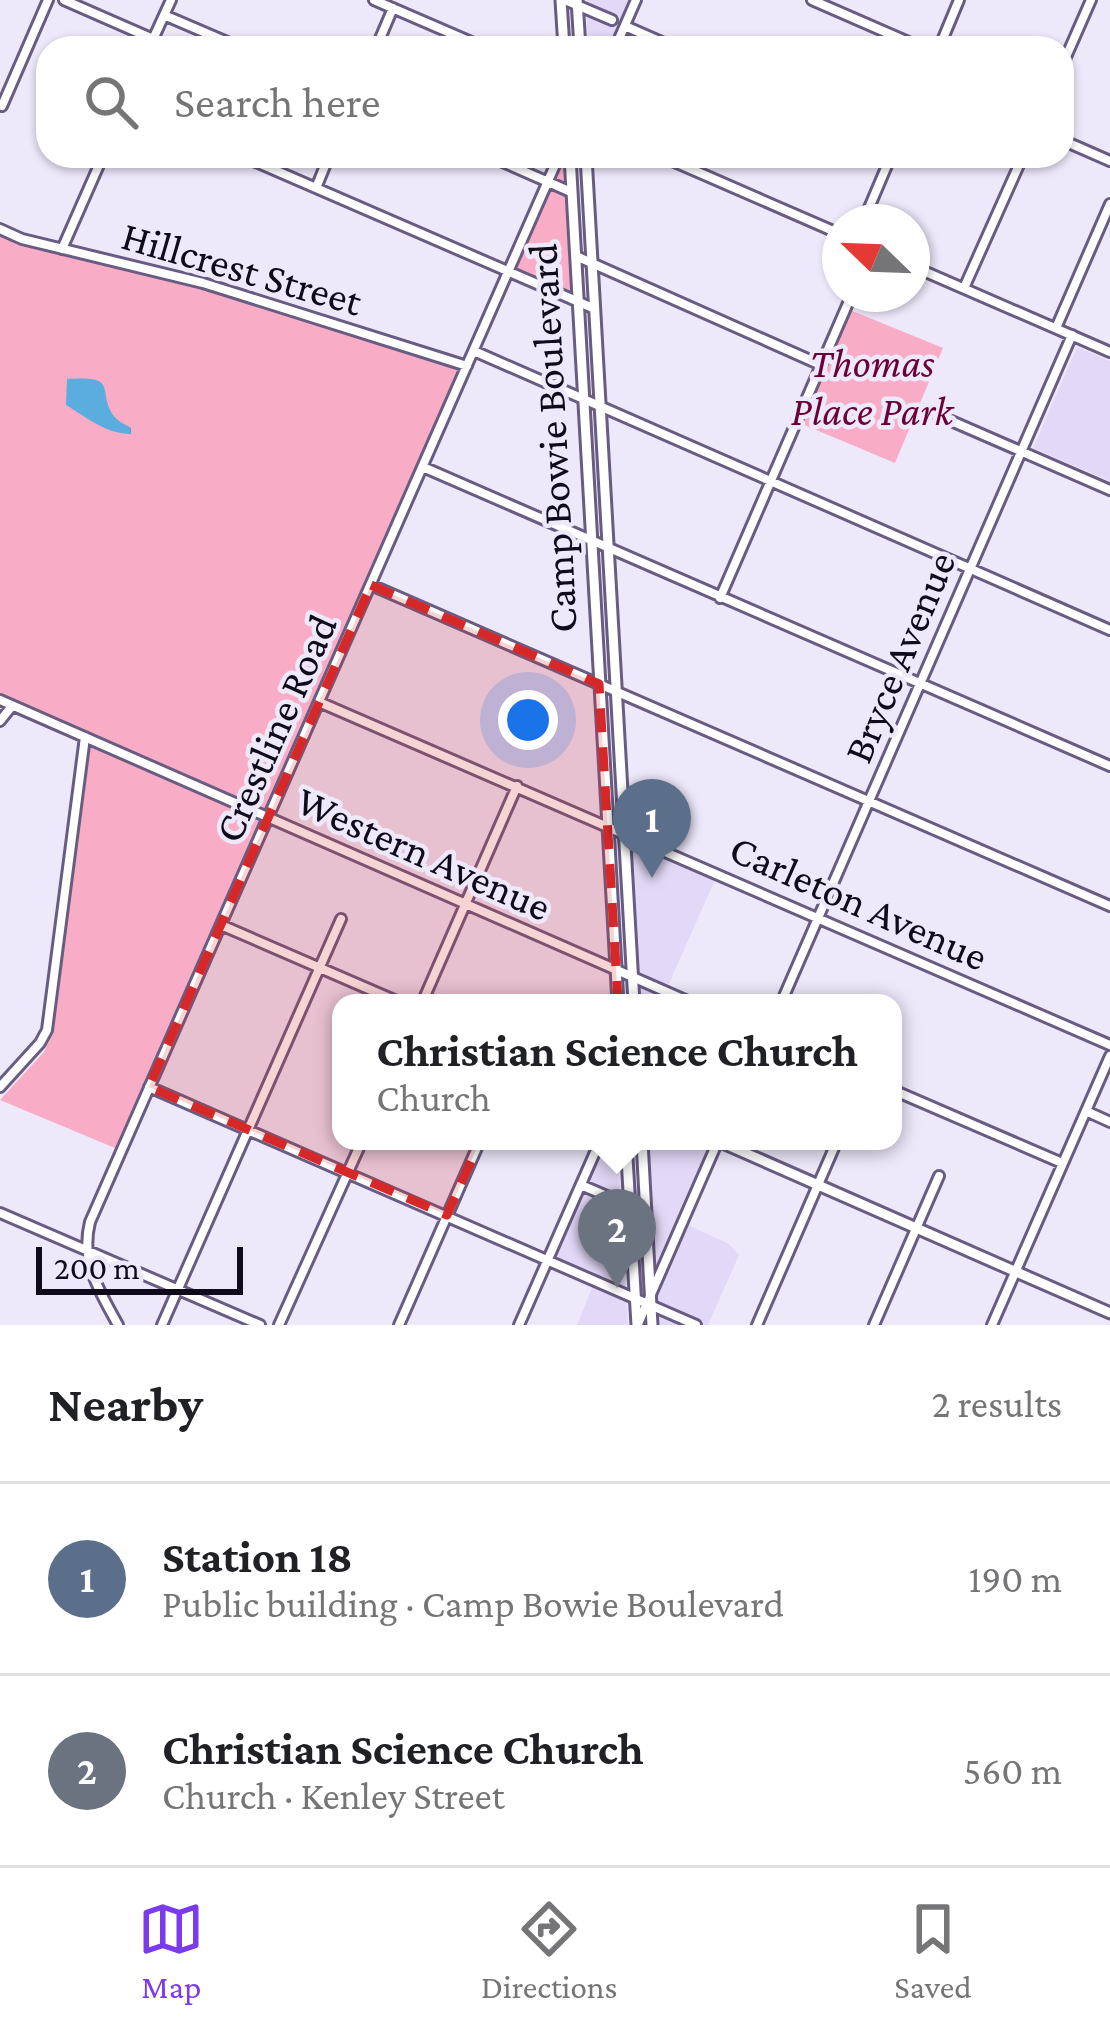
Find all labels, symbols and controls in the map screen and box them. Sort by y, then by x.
search box [36,36,1074,168]
icon: search [78,69,144,135]
text: Search here [174,77,381,127]
north arrow [822,204,930,312]
street label: Hillcrest Street [117,211,368,325]
street label: Camp Bowie Boulevard [518,242,586,634]
park label: Thomas Place Park [791,339,955,434]
street label: Bryce Avenue [834,545,964,769]
street label: Crestline Road [204,607,346,849]
your location [498,690,558,750]
street label: Western Avenue [290,776,558,930]
pin: 1 [613,779,691,878]
street label: Carleton Avenue [723,824,995,980]
popup [332,994,902,1150]
text: Christian Science Church [376,1026,858,1076]
text: Church [376,1076,491,1119]
pin: 2 [578,1189,656,1288]
scale bar [36,1241,243,1294]
text: 200 m [54,1249,140,1286]
text: Nearby [48,1375,203,1432]
text: 2 results [932,1382,1062,1425]
text: Station 18 [162,1532,353,1582]
text: 1 [80,1557,94,1600]
text: 190 m [969,1557,1062,1600]
text: Public building · Camp Bowie Boulevard [162,1582,784,1625]
text: Christian Science Church [162,1724,644,1774]
text: 2 [77,1749,97,1792]
text: 560 m [963,1749,1062,1792]
text: Church · Kenley Street [162,1774,505,1817]
tab: Map [138,1896,204,2005]
tab: Directions [481,1896,618,2005]
tab: Saved [894,1896,972,2005]

